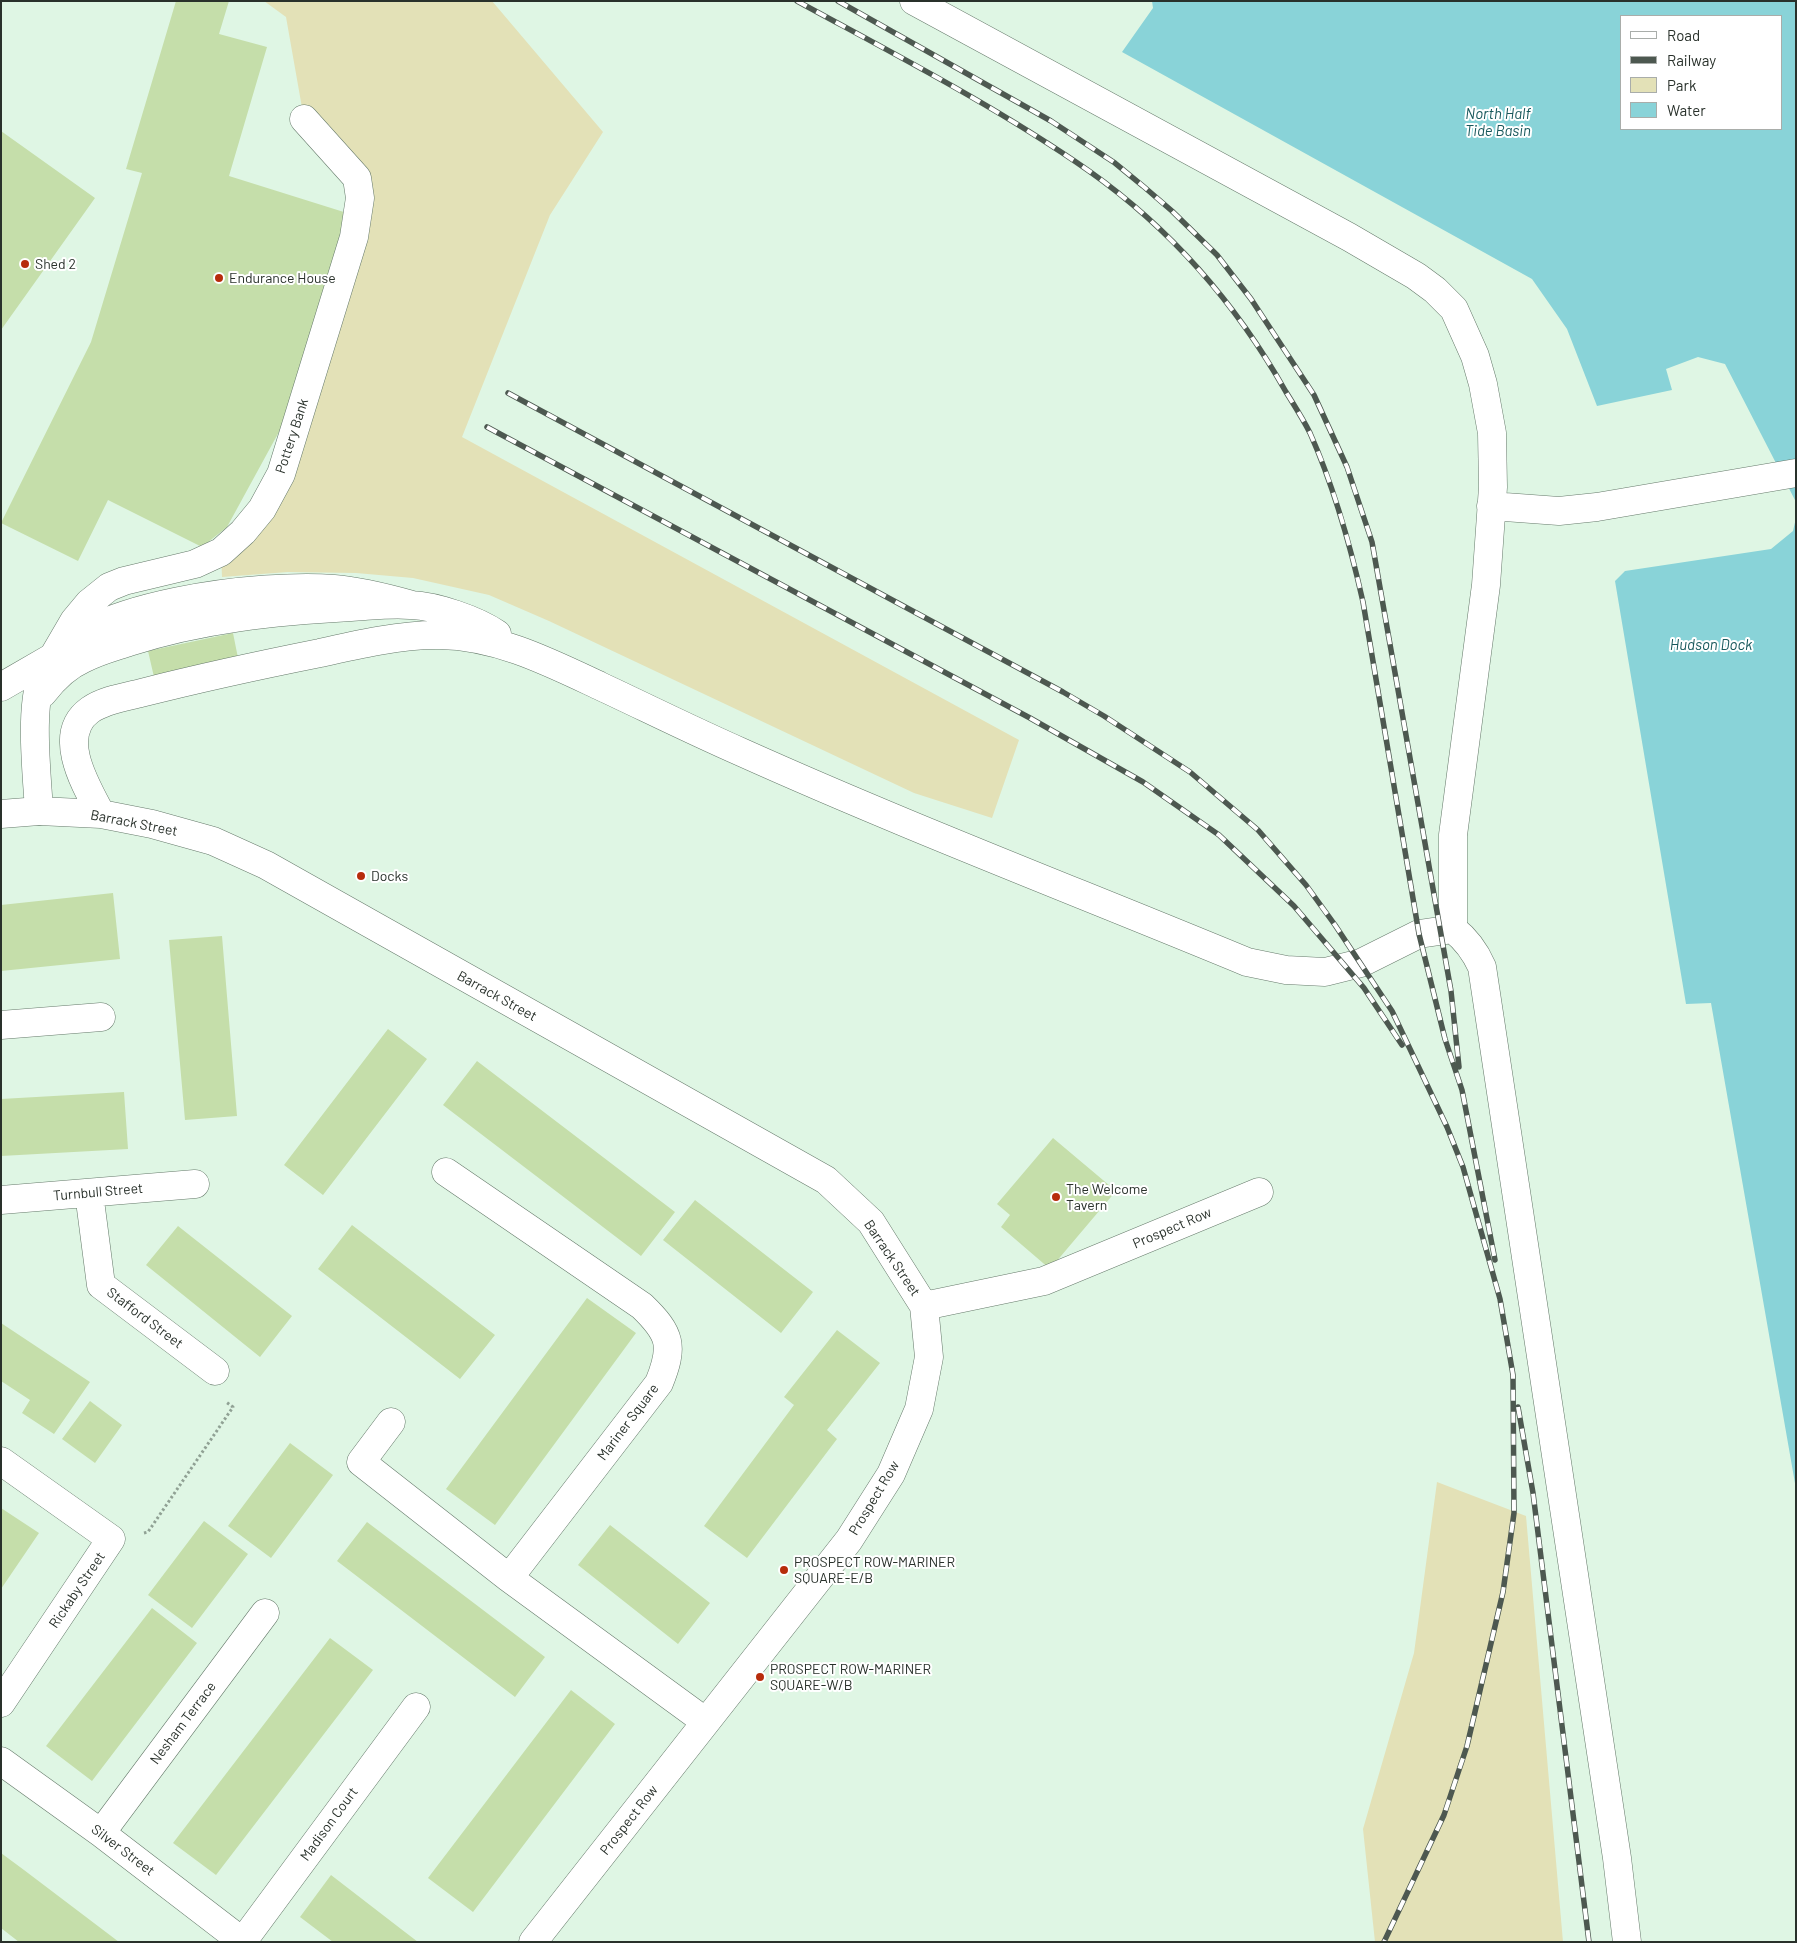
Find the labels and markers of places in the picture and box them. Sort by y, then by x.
place label: Shed 2 [35,256,76,272]
marker: Shed 2 [19,258,31,270]
place label: Endurance House [229,270,336,286]
marker: Endurance House [213,272,225,284]
place label: Docks [371,868,408,884]
marker: Docks [355,870,367,882]
place label: The Welcome Tavern [1066,1181,1148,1214]
marker: The Welcome Tavern [1050,1191,1062,1203]
place label: PROSPECT ROW-MARINER SQUARE-E/B [794,1554,955,1586]
marker: PROSPECT ROW-MARINER SQUARE-E/B [778,1564,790,1576]
place label: PROSPECT ROW-MARINER SQUARE-W/B [770,1661,931,1694]
marker: PROSPECT ROW-MARINER SQUARE-W/B [754,1671,766,1683]

